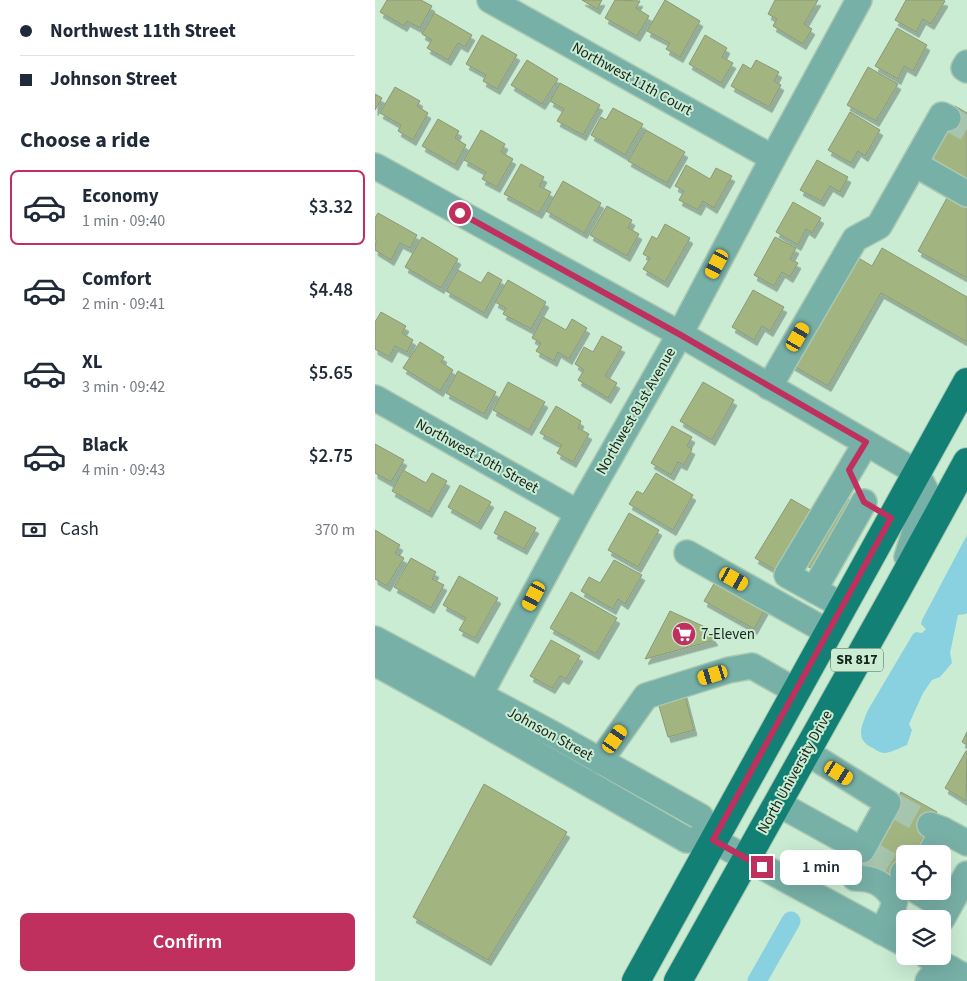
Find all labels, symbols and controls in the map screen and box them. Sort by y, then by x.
text: Northwest 11th Street [50,18,236,45]
street label: Northwest 11th Court [568,37,696,121]
text: Johnson Street [50,66,177,93]
text: Choose a ride [20,124,150,156]
text: Economy [82,183,159,210]
icon: car [22,185,67,230]
text: $3.32 [309,194,353,221]
route start [449,202,471,224]
text: 1 min · 09:40 [82,210,165,232]
car [703,247,730,281]
text: Comfort [82,266,152,293]
icon: car [22,268,67,313]
text: $4.48 [309,277,353,304]
text: 2 min · 09:41 [82,293,165,315]
car [784,320,811,354]
street label: Northwest 81st Avenue [591,344,681,478]
text: XL [82,349,103,376]
icon: car [22,351,67,396]
text: $5.65 [309,360,353,387]
text: 3 min · 09:42 [82,376,165,398]
street label: Northwest 10th Street [412,414,542,498]
text: Black [82,432,128,459]
icon: car [22,434,67,479]
text: $2.75 [309,443,353,470]
text: 4 min · 09:43 [82,459,165,481]
icon: cash [20,516,48,544]
text: Cash [60,516,99,543]
text: 370 m [315,519,355,541]
car [717,565,750,593]
car [520,579,547,613]
supermarket icon: 7-Eleven [671,621,697,647]
place label: 7-Eleven [701,624,755,645]
road number: SR 817 [831,648,883,672]
car [696,663,729,687]
street label: Johnson Street [503,702,597,766]
street label: North University Drive [752,707,838,837]
car [600,722,629,756]
car [822,759,855,787]
map controls [896,845,951,965]
button: locate [896,845,951,900]
callout: 1 min [779,850,862,884]
route end [751,856,773,878]
text: 1 min [802,856,840,878]
button: layers [896,910,951,965]
button: Confirm [20,913,355,971]

